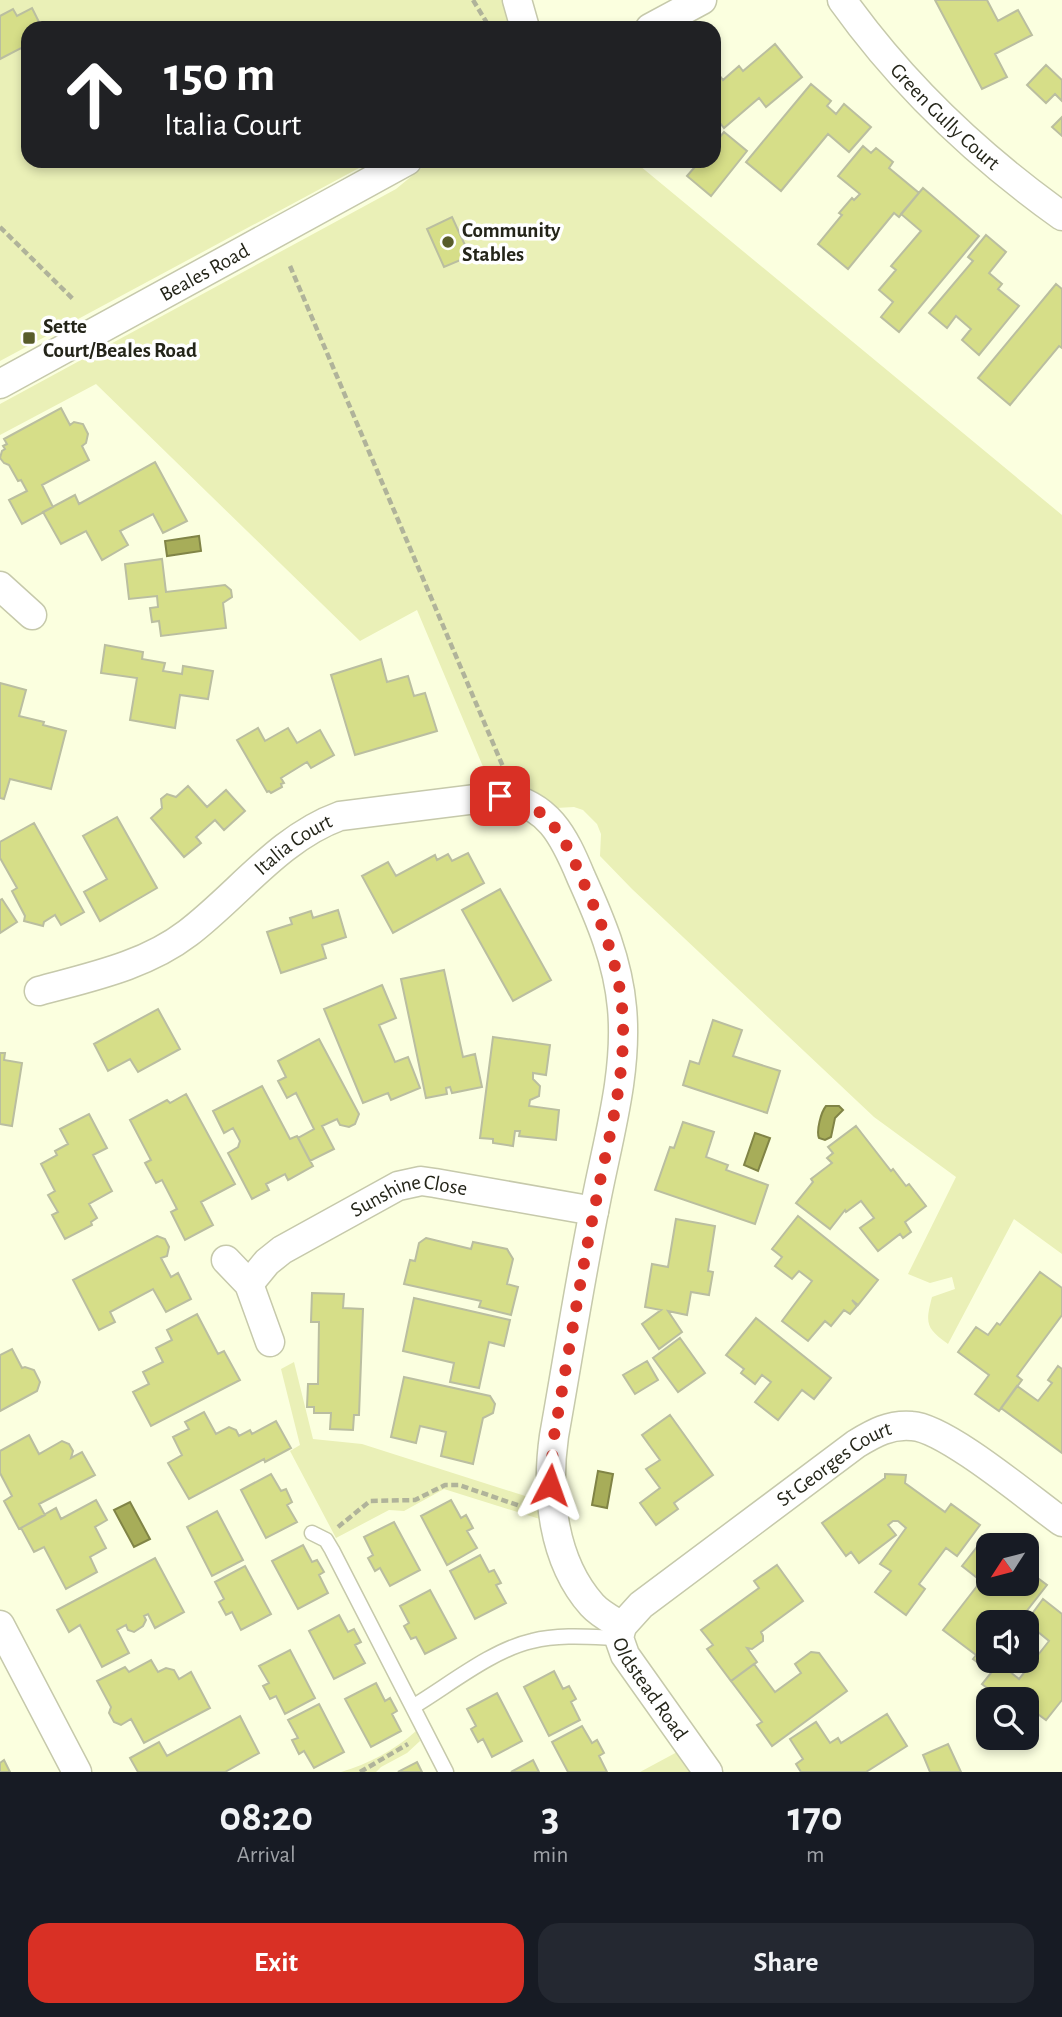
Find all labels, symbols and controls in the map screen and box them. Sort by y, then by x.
icon: ahead [49,49,140,140]
text: 150 m [164,51,275,100]
street label: Green Gully Court [886,59,1004,174]
text: Italia Court [164,109,301,141]
place label: Community Stables [462,220,561,265]
marker: Community Stables [440,234,456,250]
street label: Beales Road [156,240,253,305]
place label: Sette Court/Beales Road [43,316,197,361]
marker: Sette Court/Beales Road [21,330,37,346]
pin [470,766,530,826]
icon: arrive [481,777,519,815]
street label: Italia Court [250,810,336,879]
street label: Sunshine Close [347,1171,469,1221]
street label: St Georges Court [773,1418,894,1511]
position arrow [513,1448,587,1522]
north arrow [976,1533,1040,1596]
map controls [976,1533,1039,1750]
button: sound [976,1610,1039,1673]
street label: Oldstead Road [609,1635,692,1744]
button: search [976,1687,1039,1750]
text: 08:20 [219,1796,313,1838]
text: 3 [541,1796,559,1838]
text: 170 [788,1796,843,1838]
text: Arrival [237,1844,296,1867]
text: min [532,1844,568,1867]
text: m [806,1844,824,1867]
button: Exit [28,1923,524,2003]
button: Share [538,1923,1034,2003]

